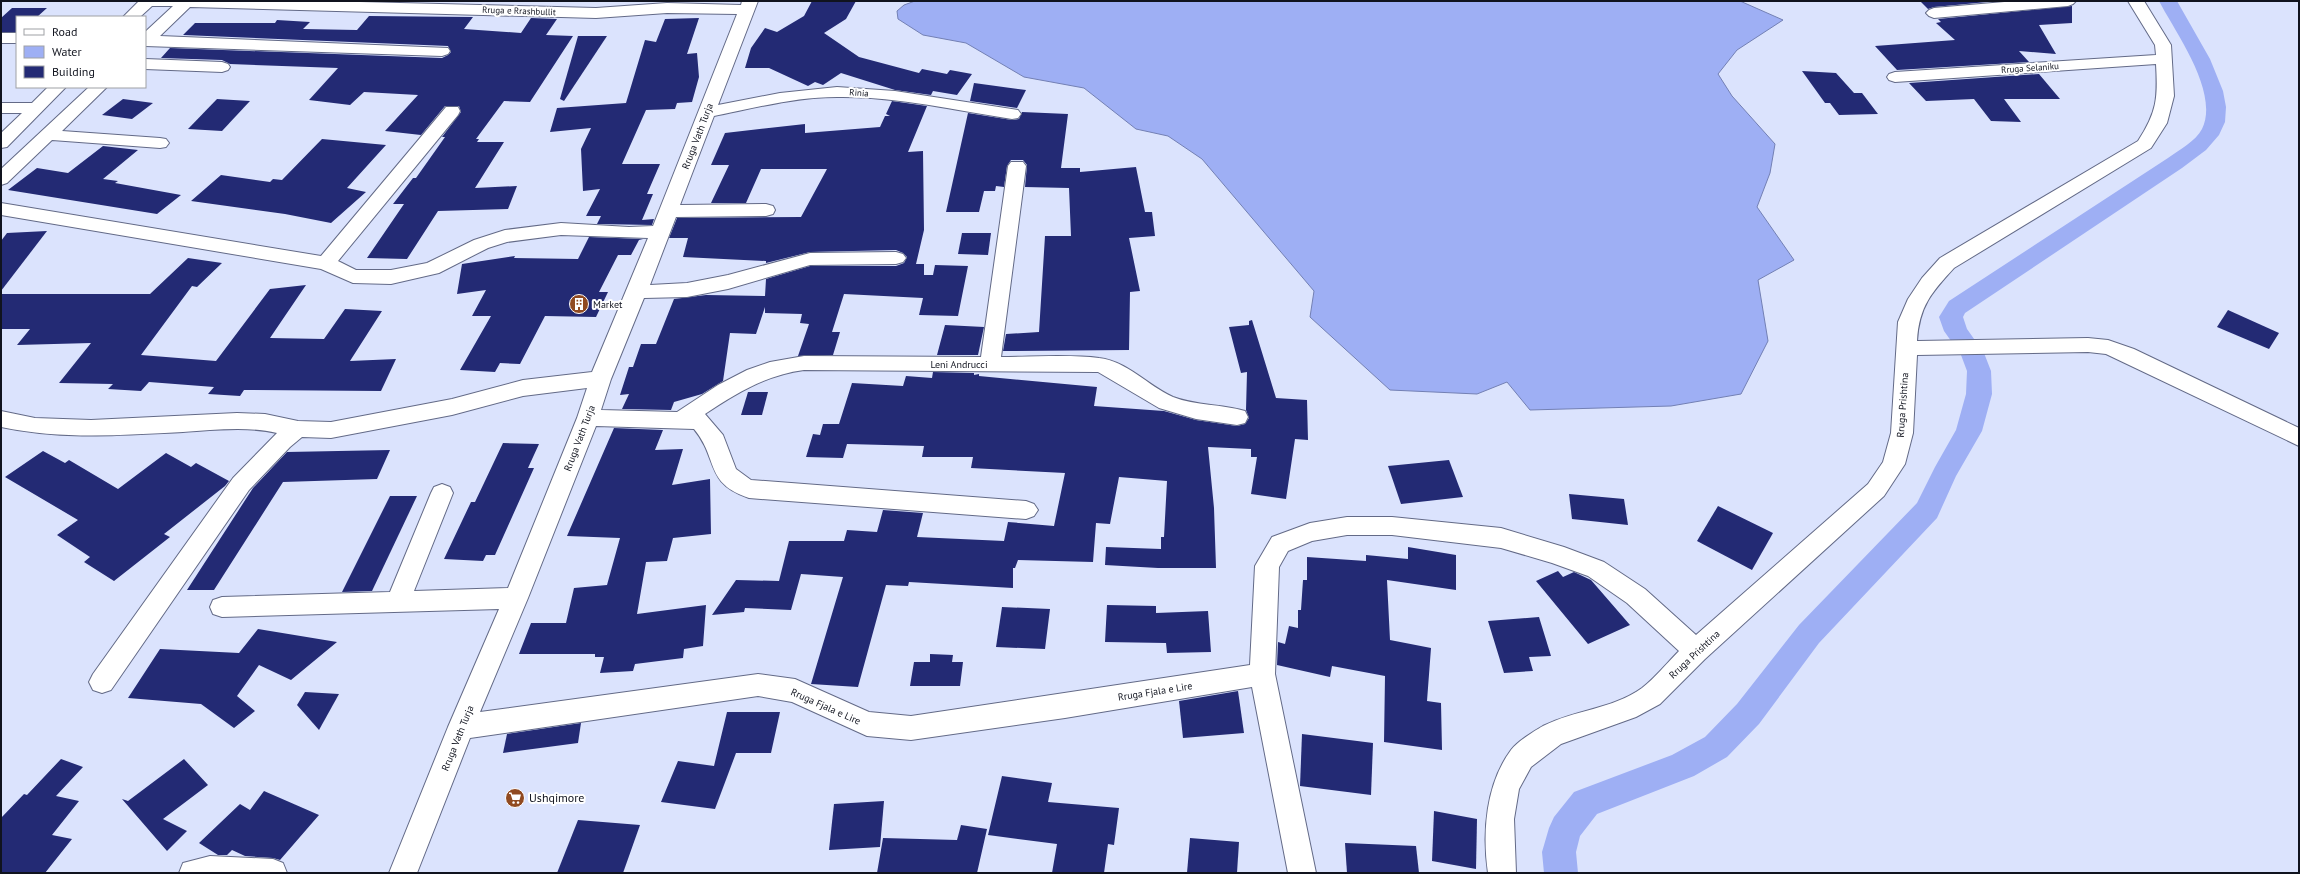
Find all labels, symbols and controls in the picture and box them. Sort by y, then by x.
street label: Rruga e Rrashbullit [482,4,556,17]
legend [16,16,146,88]
text: Road [52,24,77,39]
text: Water [52,44,82,59]
street label: Rruga Selaniku [2001,60,2059,75]
text: Building [52,64,95,79]
street label: Rinia [849,86,869,99]
street label: Rruga Vath Turja [679,101,716,171]
building icon: Market [568,293,590,315]
place label: Market [593,298,623,311]
street label: Leni Andrucci [930,358,988,371]
street label: Rruga Prishtina [1894,372,1911,438]
street label: Rruga Vath Turja [561,403,598,473]
street label: Rruga Prishtina [1666,627,1723,681]
street label: Rruga Fjala e Lire [1117,679,1193,704]
street label: Rruga Fjala e Lire [789,685,863,728]
street label: Rruga Vath Turja [438,703,477,773]
supermarket icon: Ushqimore [504,787,526,809]
place label: Ushqimore [529,790,584,805]

